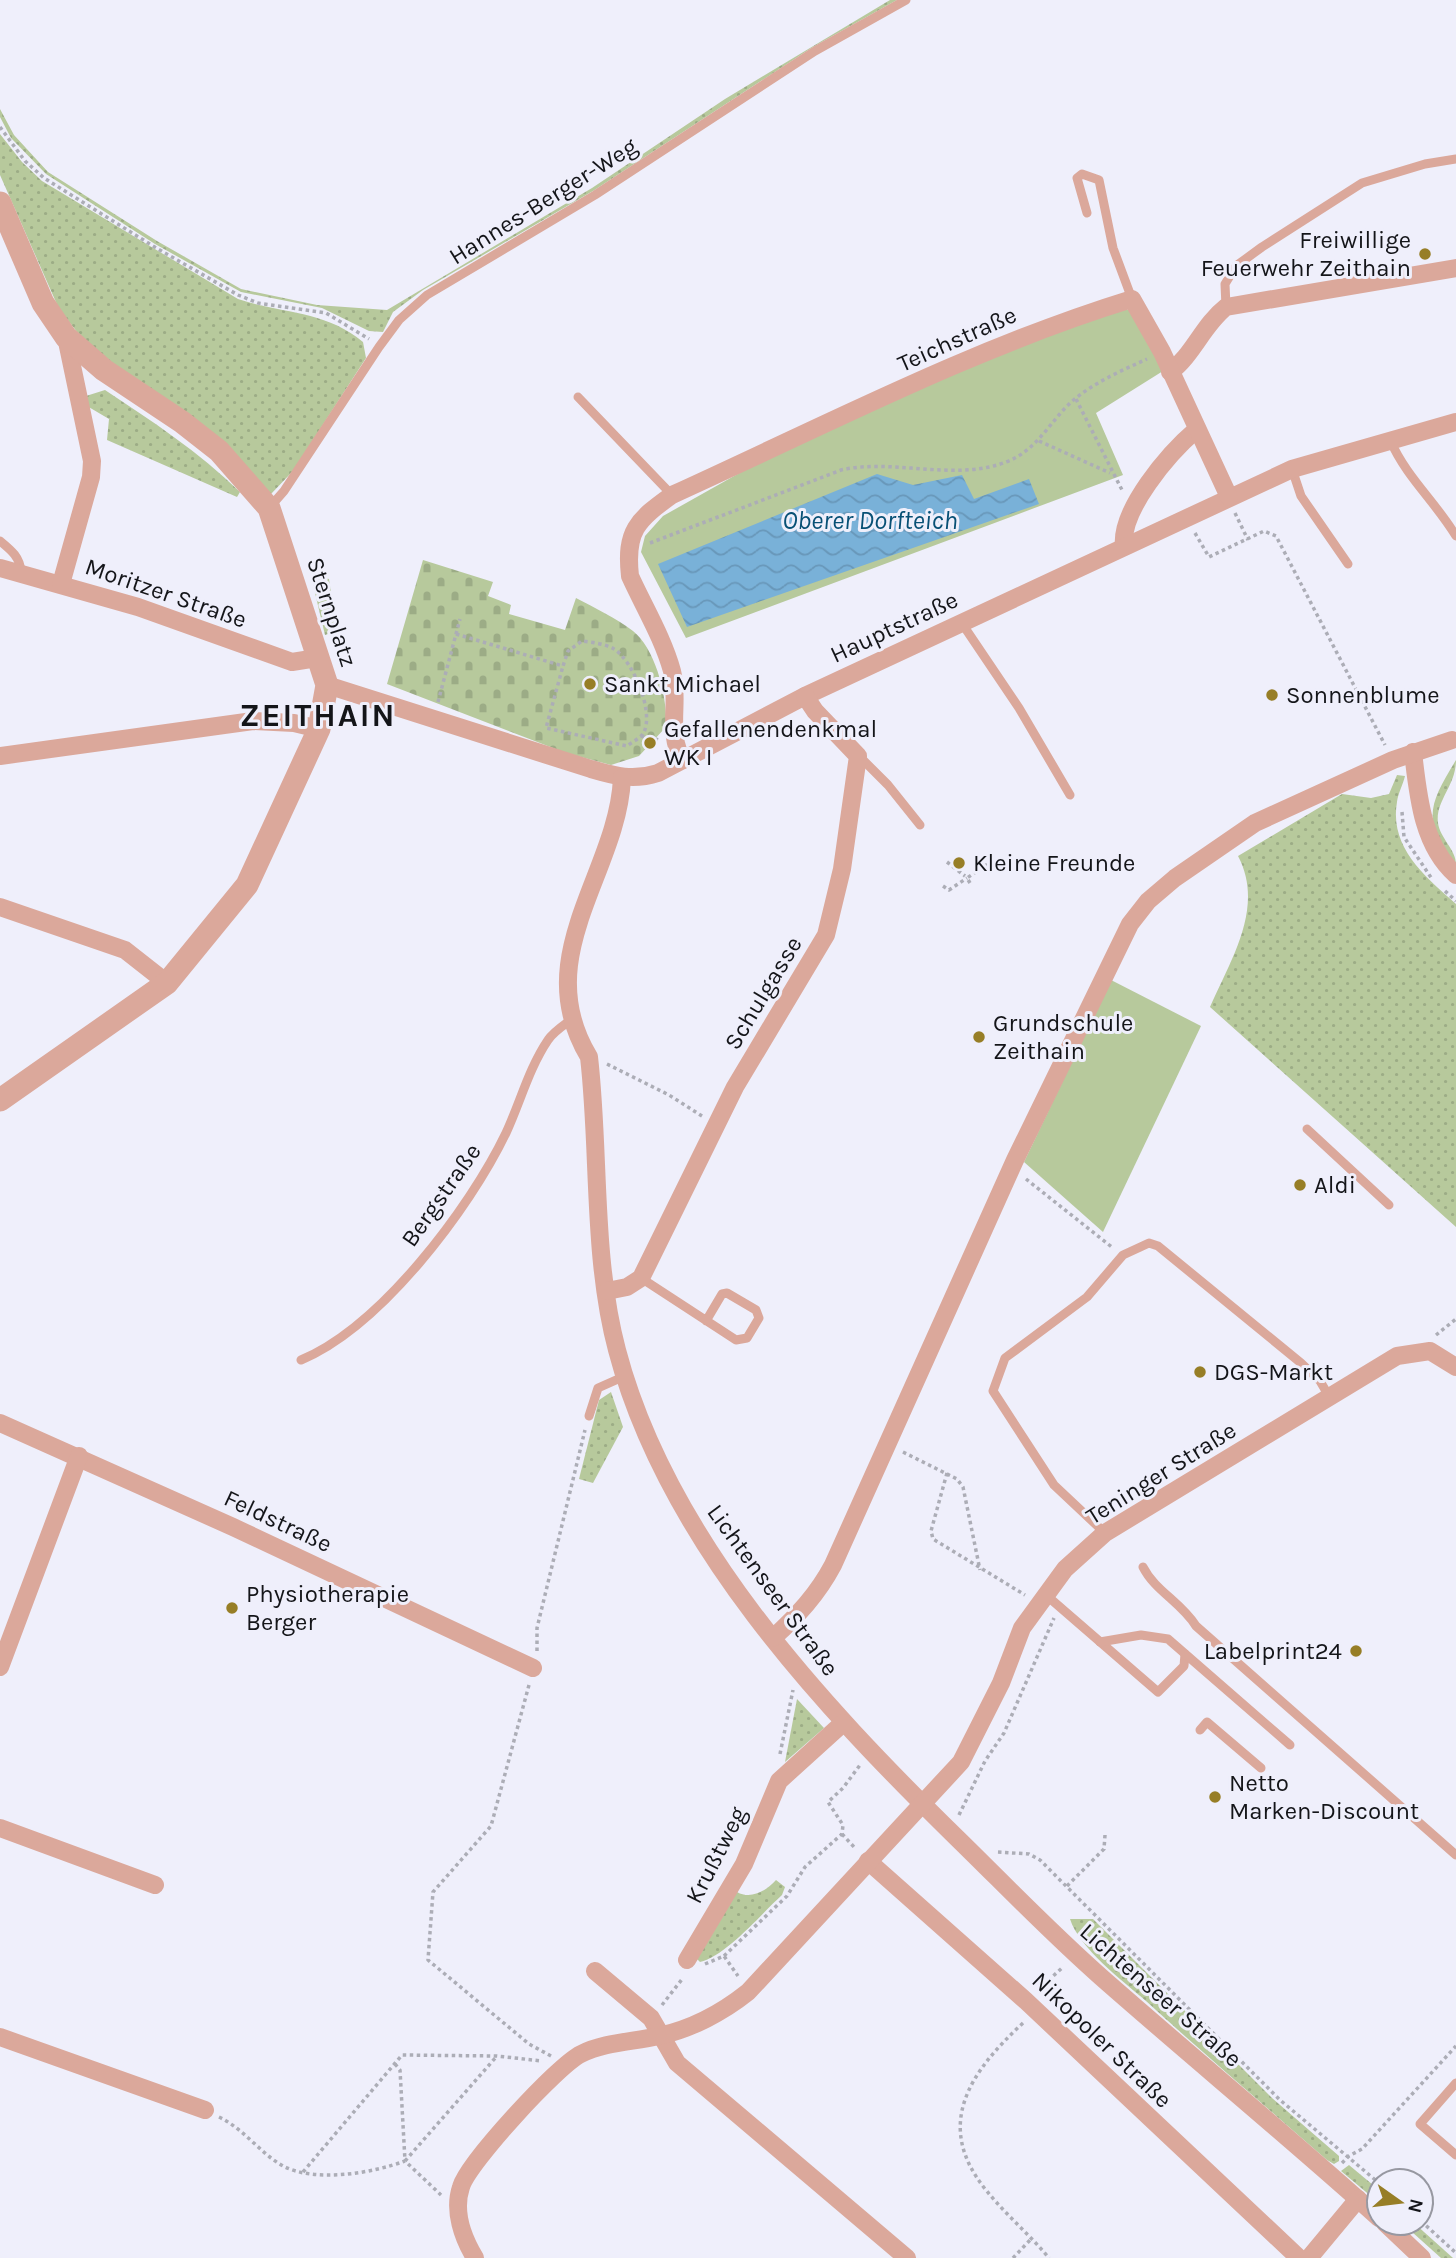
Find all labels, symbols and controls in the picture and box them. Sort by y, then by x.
street label: Hannes-Berger-Weg [444,132,643,270]
place label: Freiwillige Feuerwehr Zeithain [1201,226,1411,282]
marker: Freiwillige Feuerwehr Zeithain [1417,246,1433,262]
street label: Teichstraße [893,300,1021,378]
water label: Oberer Dorfteich [782,505,958,536]
street label: Moritzer Straße [82,552,250,634]
street label: Sternplatz [301,554,363,670]
street label: Hauptstraße [826,585,962,669]
place label: Sankt Michael [604,670,761,698]
marker: Sankt Michael [582,676,598,692]
place label: Sonnenblume [1286,681,1440,709]
marker: Sonnenblume [1264,687,1280,703]
district label: ZEITHAIN [240,697,396,734]
place label: Gefallenendenkmal WK I [664,715,877,771]
marker: Gefallenendenkmal WK I [642,735,658,751]
place label: Kleine Freunde [973,849,1135,877]
marker: Kleine Freunde [951,855,967,871]
street label: Schulgasse [718,931,808,1055]
place label: Grundschule Zeithain [993,1009,1133,1065]
marker: Grundschule Zeithain [971,1029,987,1045]
street label: Bergstraße [395,1138,487,1252]
place label: Aldi [1314,1171,1356,1199]
marker: Aldi [1292,1177,1308,1193]
place label: DGS-Markt [1214,1358,1333,1386]
marker: DGS-Markt [1192,1364,1208,1380]
street label: Teninger Straße [1081,1416,1241,1530]
street label: Feldstraße [220,1484,336,1558]
street label: Lichtenseer Straße [701,1499,845,1681]
place label: Physiotherapie Berger [246,1580,409,1636]
marker: Physiotherapie Berger [224,1600,240,1616]
place label: Labelprint24 [1204,1637,1342,1665]
marker: Labelprint24 [1348,1643,1364,1659]
place label: Netto Marken-Discount [1229,1769,1419,1825]
marker: Netto Marken-Discount [1207,1789,1223,1805]
street label: Krußtweg [680,1802,752,1908]
street label: Lichtenseer Straße [1074,1917,1248,2073]
street label: Nikopoler Straße [1026,1966,1178,2114]
north arrow [1365,2167,1435,2237]
text: N [1403,2197,1428,2215]

